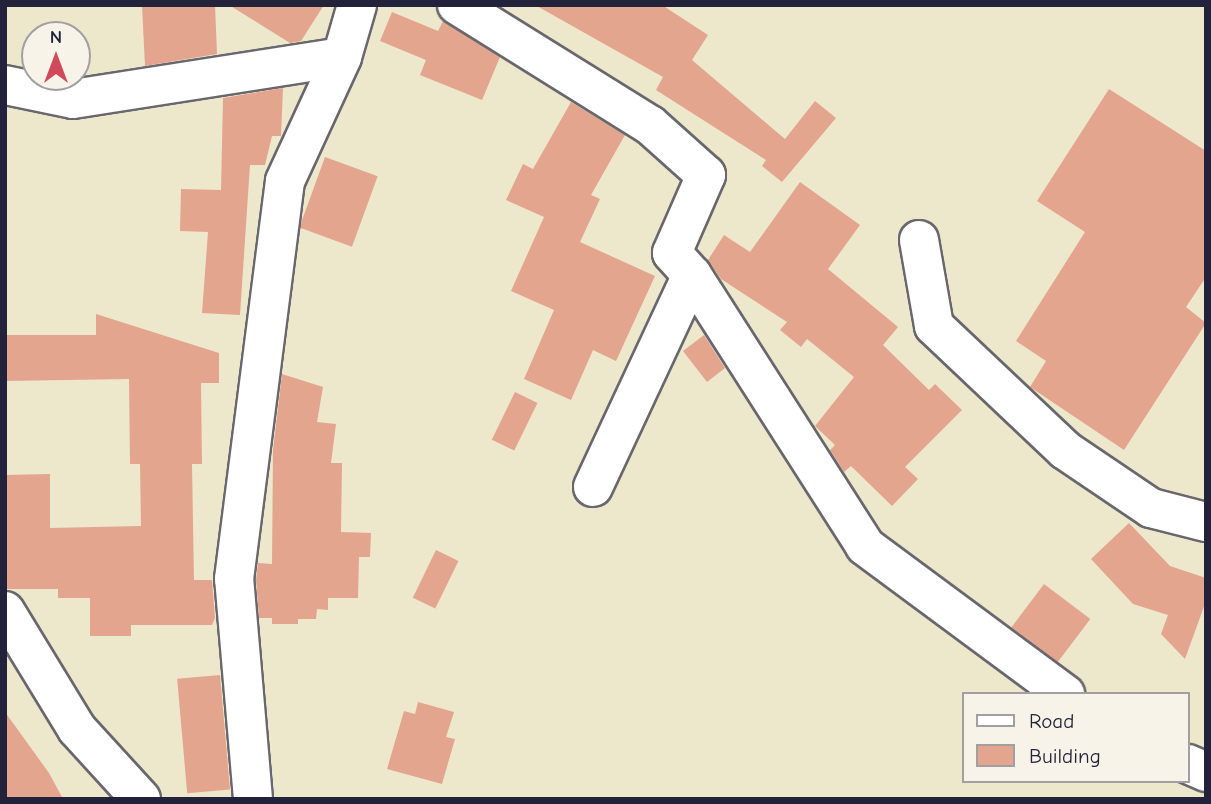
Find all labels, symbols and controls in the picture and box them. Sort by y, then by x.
north arrow [21,21,91,91]
text: N [50,26,62,48]
legend [962,692,1190,783]
text: Road [1029,709,1074,733]
text: Building [1029,744,1101,768]

